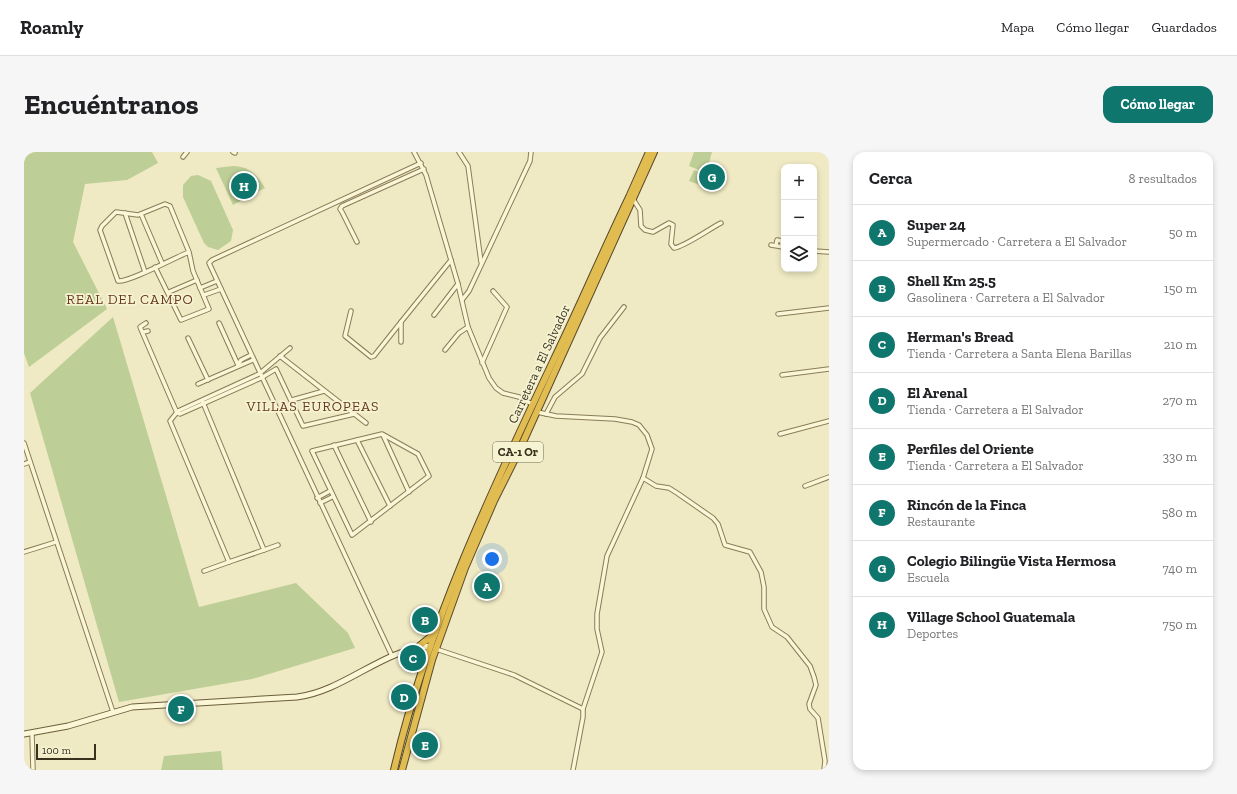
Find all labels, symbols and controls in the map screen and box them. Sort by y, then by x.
text: Roamly [20,16,83,39]
text: Mapa [1001,19,1034,36]
text: Cómo llegar [1056,19,1129,36]
text: Guardados [1151,19,1217,36]
button: Cómo llegar [1103,86,1213,123]
text: Encuéntranos [24,88,199,121]
pin: G [699,162,725,192]
map controls [781,164,817,272]
button: + [781,164,817,200]
text: Cerca [869,168,912,188]
pin: H [231,171,257,201]
text: 8 resultados [1128,171,1197,186]
button: − [781,200,817,236]
text: Super 24 [907,216,966,234]
text: A [878,225,886,240]
text: 50 m [1169,225,1197,240]
text: Supermercado · Carretera a El Salvador [907,234,1127,249]
button: layers [781,236,817,272]
text: Shell Km 25.5 [907,272,996,290]
text: B [878,281,886,296]
text: 150 m [1164,281,1197,296]
text: Gasolinera · Carretera a El Salvador [907,290,1105,305]
district label: REAL DEL CAMPO [66,291,194,308]
street label: Carretera a El Salvador [505,302,573,426]
text: Herman's Bread [907,328,1014,346]
text: C [878,337,886,352]
text: 210 m [1164,337,1197,352]
text: Tienda · Carretera a Santa Elena Barillas [907,346,1132,361]
text: El Arenal [907,384,967,402]
text: D [877,393,887,408]
text: 270 m [1163,393,1197,408]
district label: VILLAS EUROPEAS [245,398,380,415]
text: Tienda · Carretera a El Salvador [907,402,1084,417]
text: Perfiles del Oriente [907,440,1034,458]
road number: CA-1 Or [493,442,543,462]
text: E [878,449,886,464]
text: 330 m [1163,449,1197,464]
text: Tienda · Carretera a El Salvador [907,458,1084,473]
text: Rincón de la Finca [907,496,1026,514]
text: F [878,505,886,520]
text: 580 m [1162,505,1197,520]
text: Restaurante [907,514,975,529]
your location [482,549,502,569]
text: Colegio Bilingüe Vista Hermosa [907,552,1116,570]
text: G [878,561,886,576]
text: 740 m [1163,561,1197,576]
text: Escuela [907,570,949,585]
pin: A [474,571,500,601]
pin: B [412,605,438,635]
text: Village School Guatemala [907,608,1075,626]
text: H [877,617,887,632]
text: 750 m [1163,617,1197,632]
text: Deportes [907,626,958,641]
pin: C [400,643,426,673]
pin: D [391,682,417,712]
pin: F [168,694,194,724]
pin: E [412,730,438,760]
scale bar [36,742,96,761]
text: 100 m [42,744,71,757]

